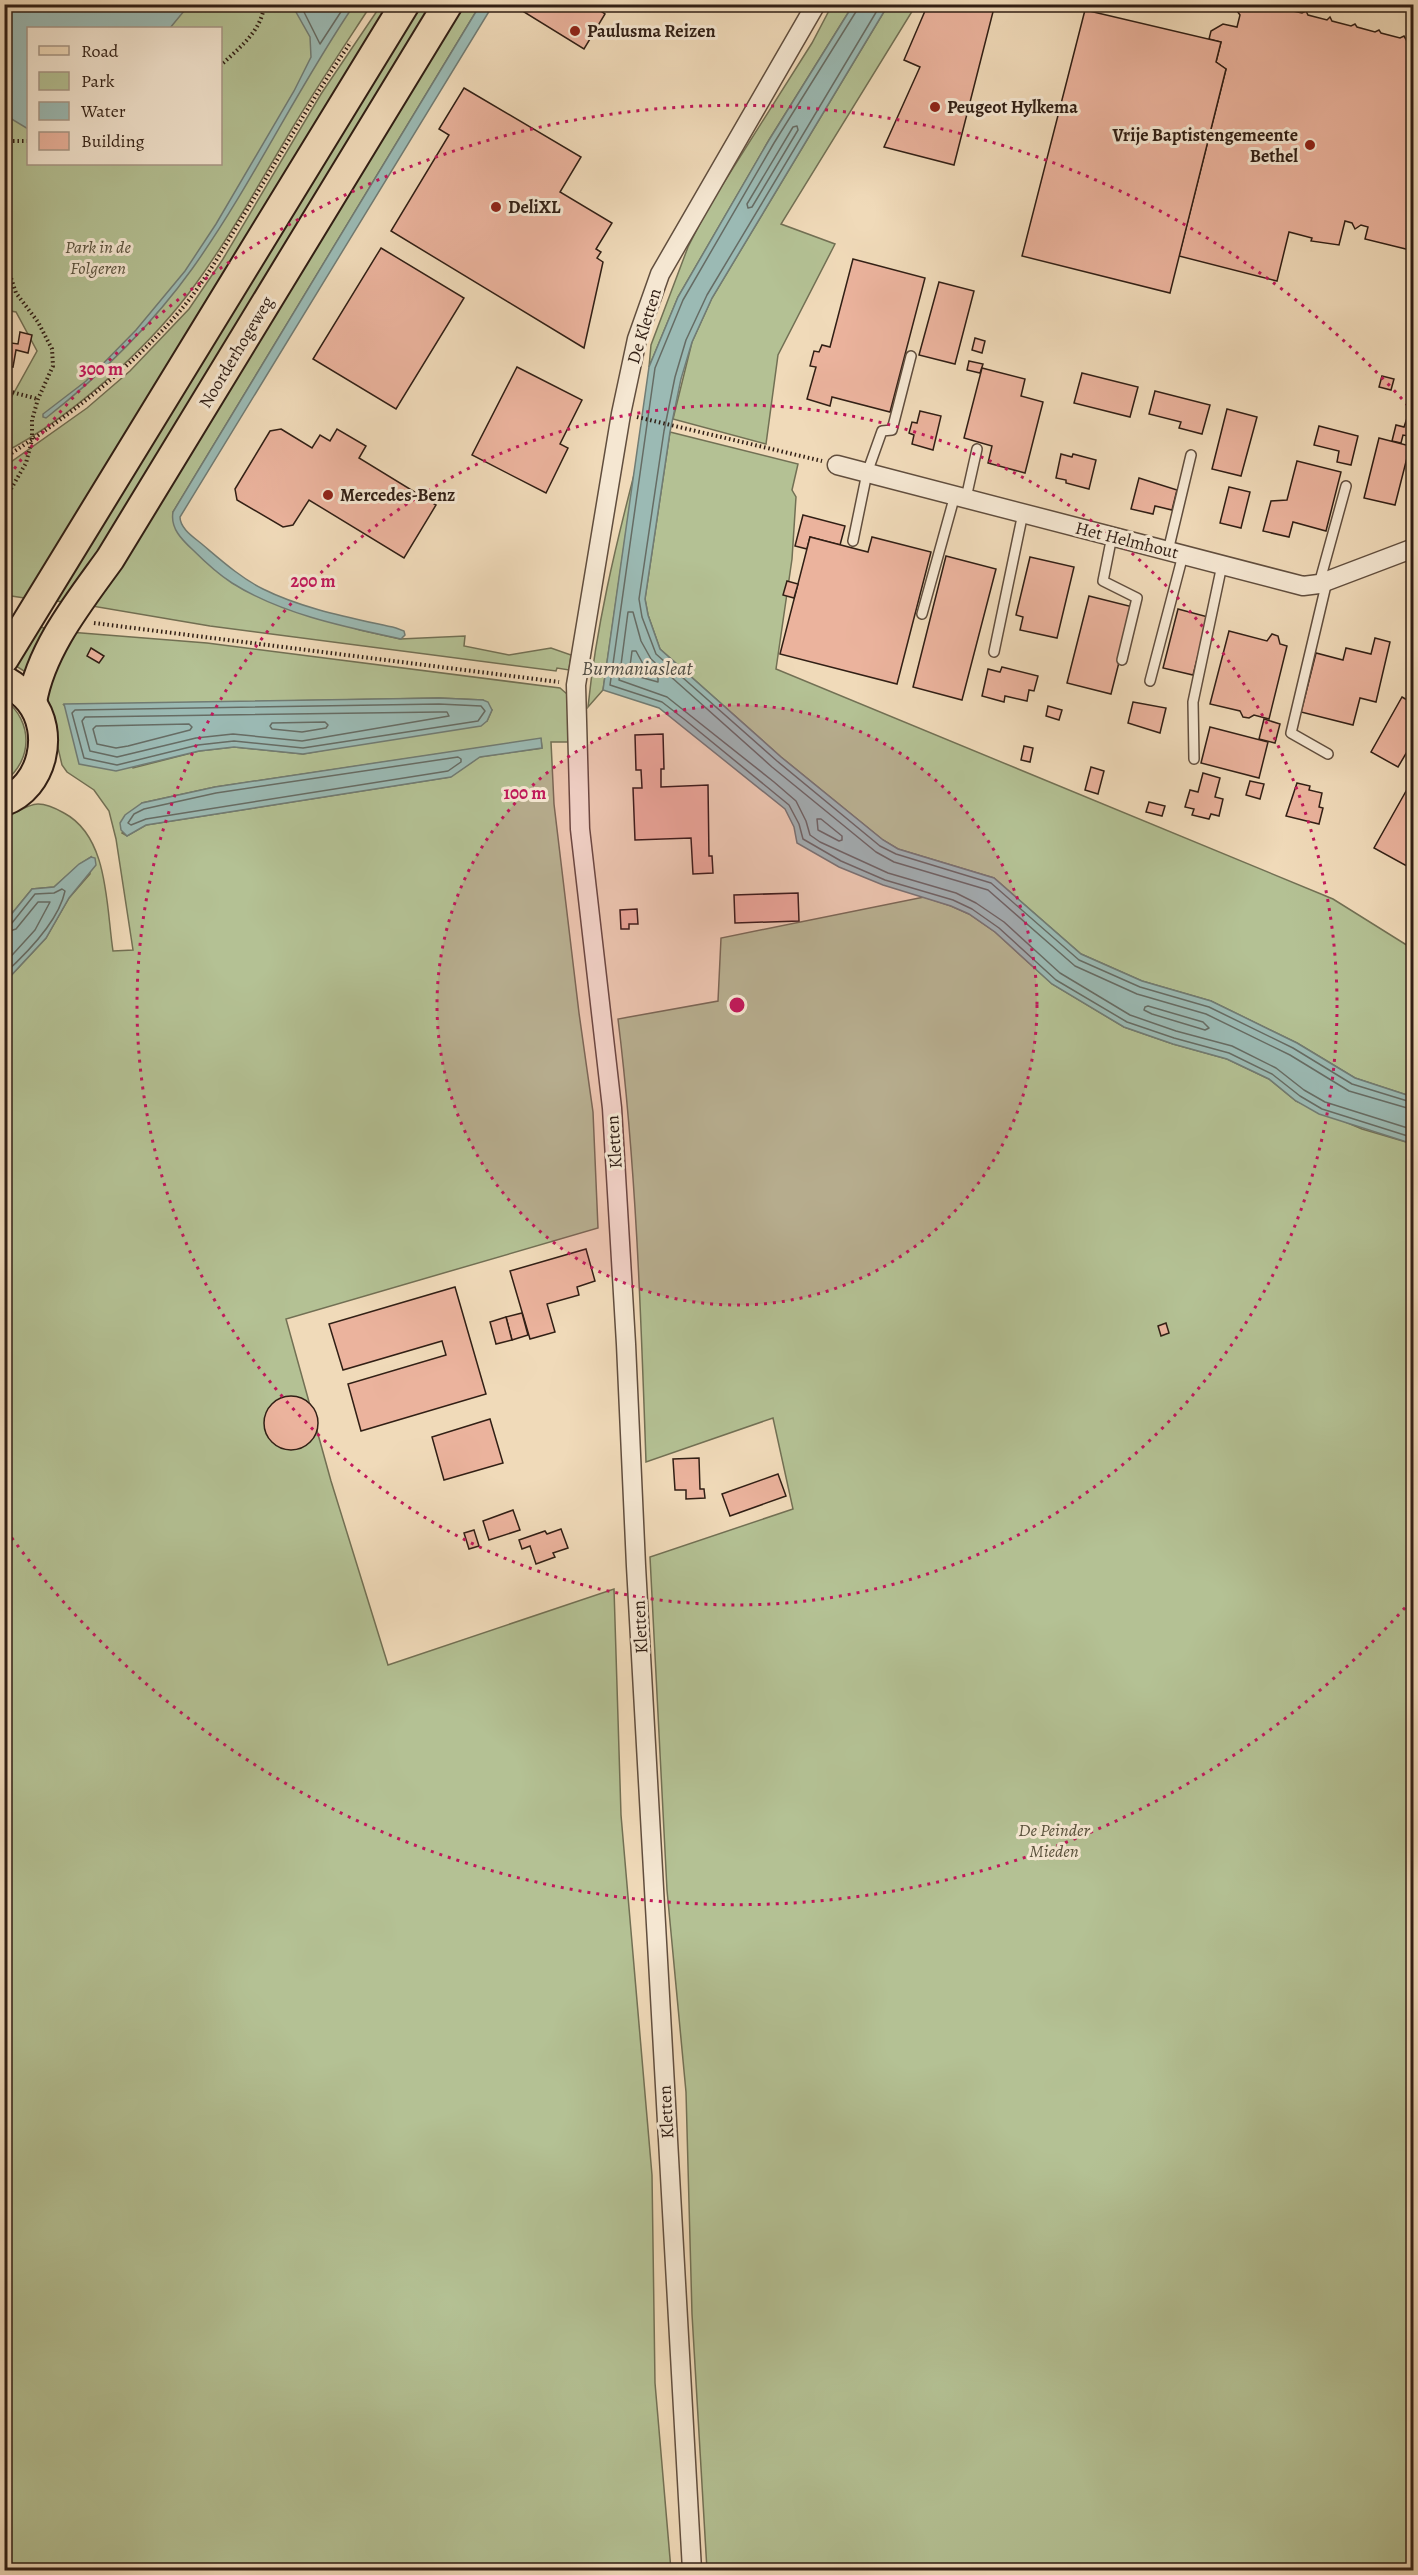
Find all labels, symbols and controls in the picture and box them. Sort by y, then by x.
place label: Paulusma Reizen [587,19,716,43]
marker: Paulusma Reizen [568,24,582,38]
legend [27,27,222,165]
text: Road [81,39,119,63]
text: Park [81,69,115,93]
place label: Peugeot Hylkema [947,95,1078,119]
text: Water [80,99,126,123]
marker: Peugeot Hylkema [928,100,942,114]
place label: Vrije Baptistengemeente Bethel [1111,123,1298,168]
text: Building [81,129,145,153]
marker: Vrije Baptistengemeente Bethel [1303,138,1317,152]
place label: DeliXL [508,195,561,219]
marker: DeliXL [489,200,503,214]
park label: Park in de Folgeren [65,235,131,280]
street label: De Kletten [621,285,667,367]
street label: Noorderhogeweg [193,291,279,413]
text: 300 m [79,357,123,381]
place label: Mercedes-Benz [340,483,455,507]
marker: Mercedes-Benz [321,488,335,502]
street label: Het Helmhout [1073,516,1181,564]
text: 200 m [290,569,336,593]
water label: Burmaniasleat [582,655,693,682]
text: 100 m [504,781,546,805]
centre of rings [727,995,747,1015]
street label: Kletten [600,1114,628,1170]
street label: Kletten [627,1599,653,1654]
park label: De Peinder Mieden [1018,1818,1091,1863]
street label: Kletten [653,2084,679,2139]

